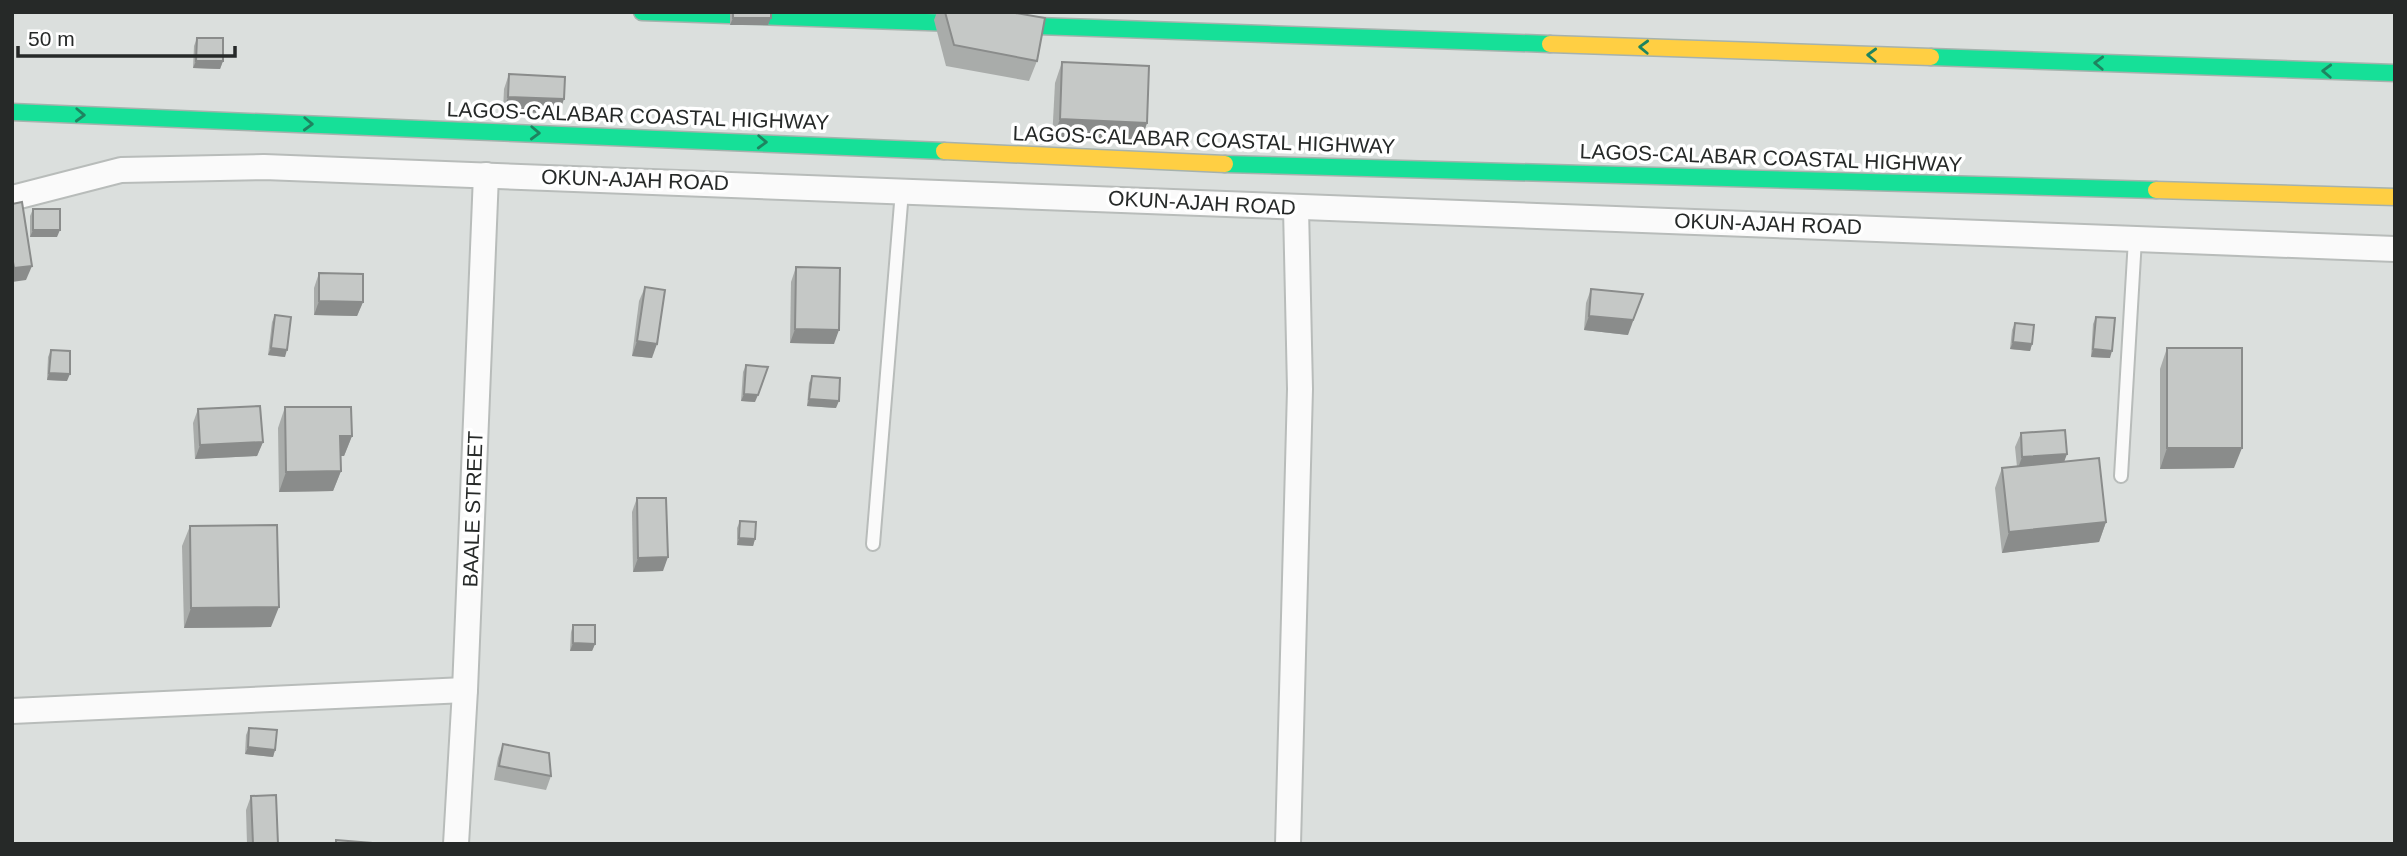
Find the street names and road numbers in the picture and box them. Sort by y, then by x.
street label: LAGOS-CALABAR COASTAL HIGHWAY [446,97,830,134]
street label: LAGOS-CALABAR COASTAL HIGHWAY [1012,121,1396,158]
street label: LAGOS-CALABAR COASTAL HIGHWAY [1579,139,1963,176]
street label: OKUN-AJAH ROAD [541,165,729,194]
street label: OKUN-AJAH ROAD [1108,186,1296,219]
street label: OKUN-AJAH ROAD [1674,209,1862,238]
street label: BAALE STREET [458,430,487,588]

